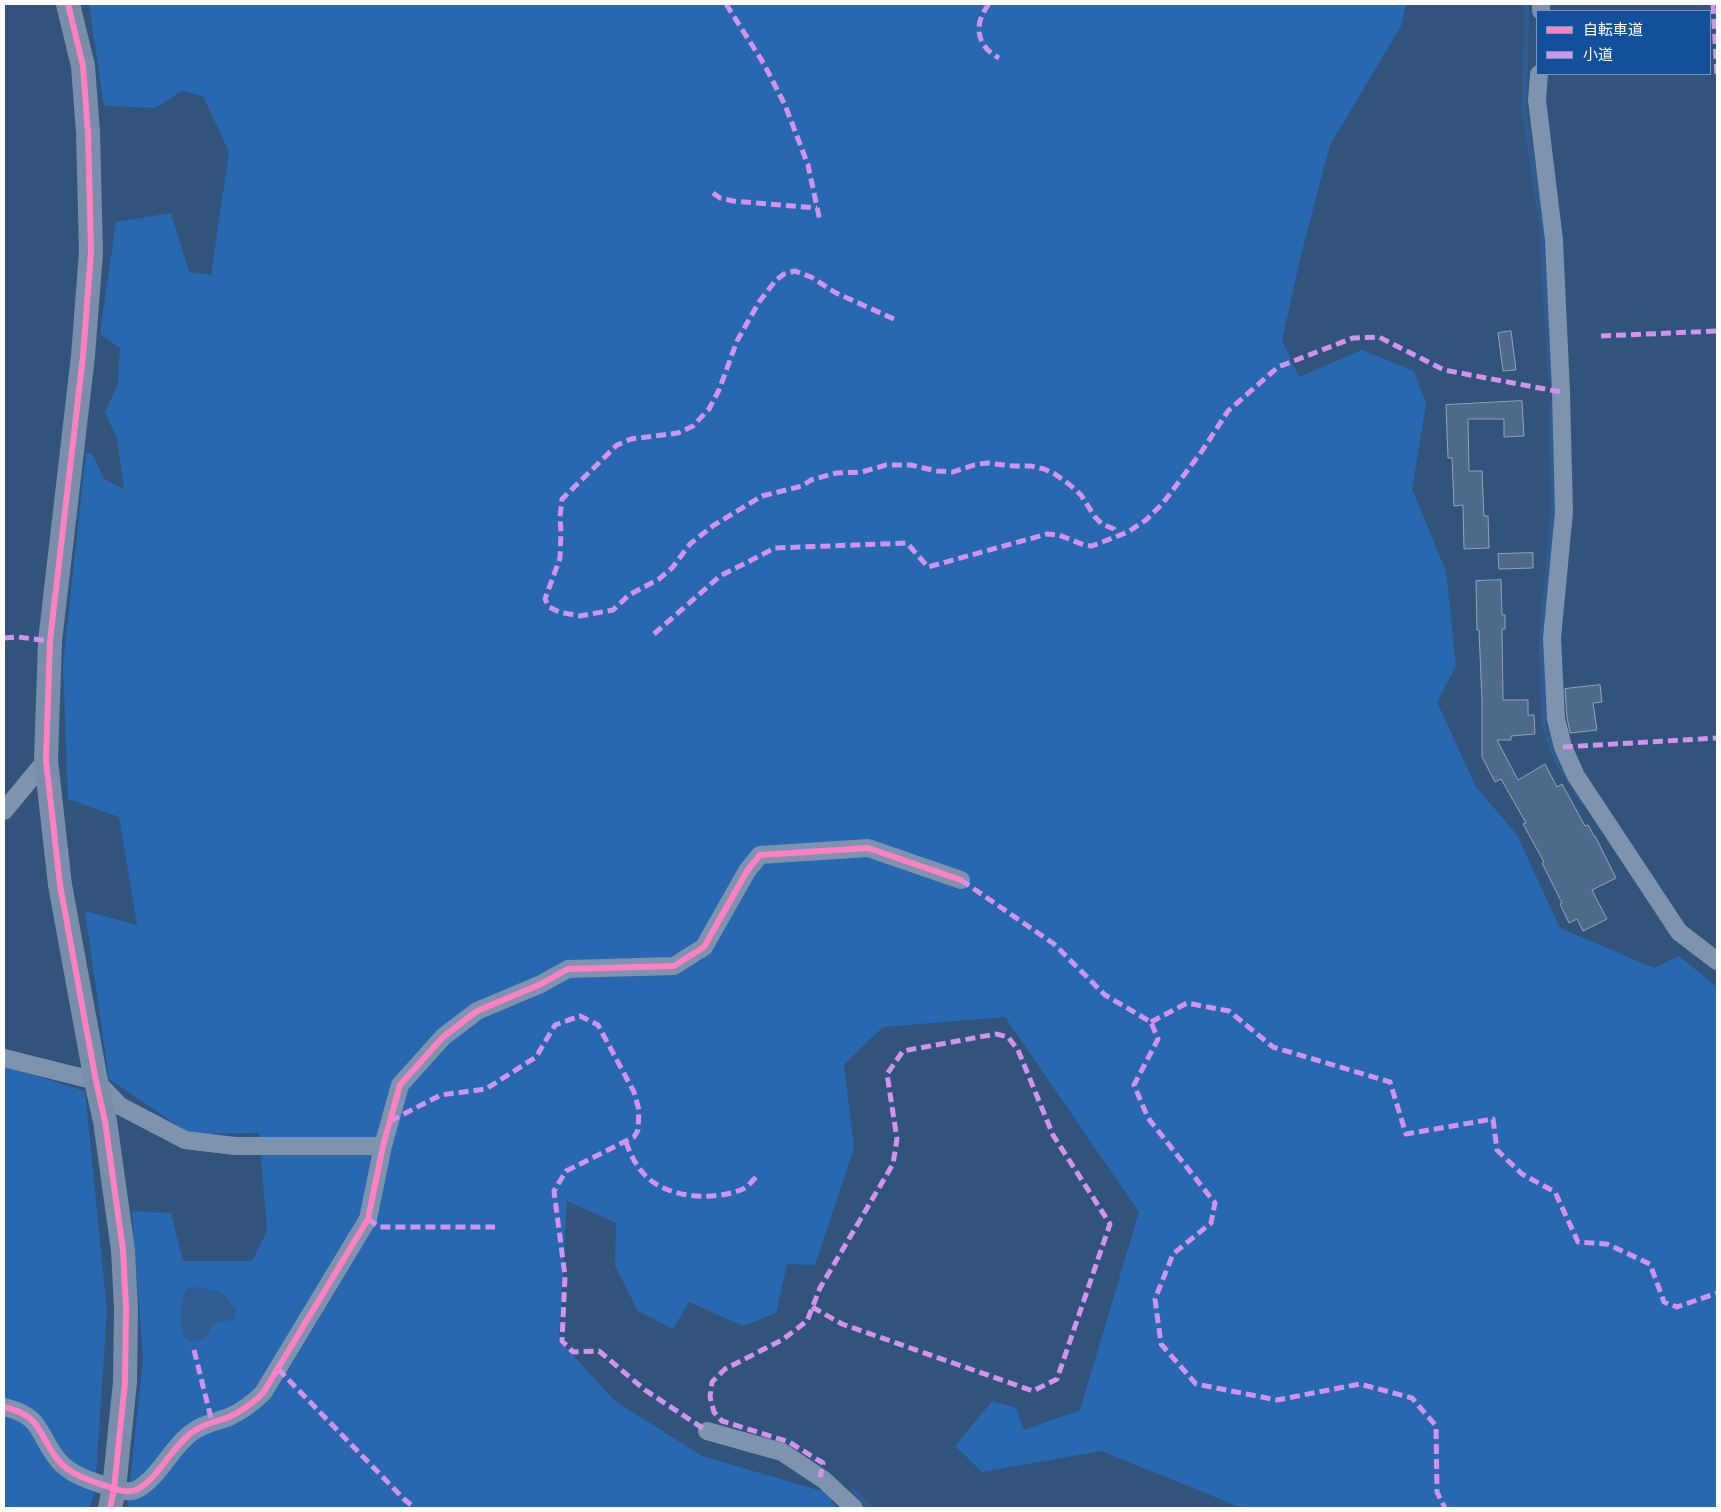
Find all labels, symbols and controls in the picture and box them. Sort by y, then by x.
legend [1536,10,1711,75]
text: 自転車道 [1583,19,1643,41]
text: 小道 [1583,44,1613,66]

